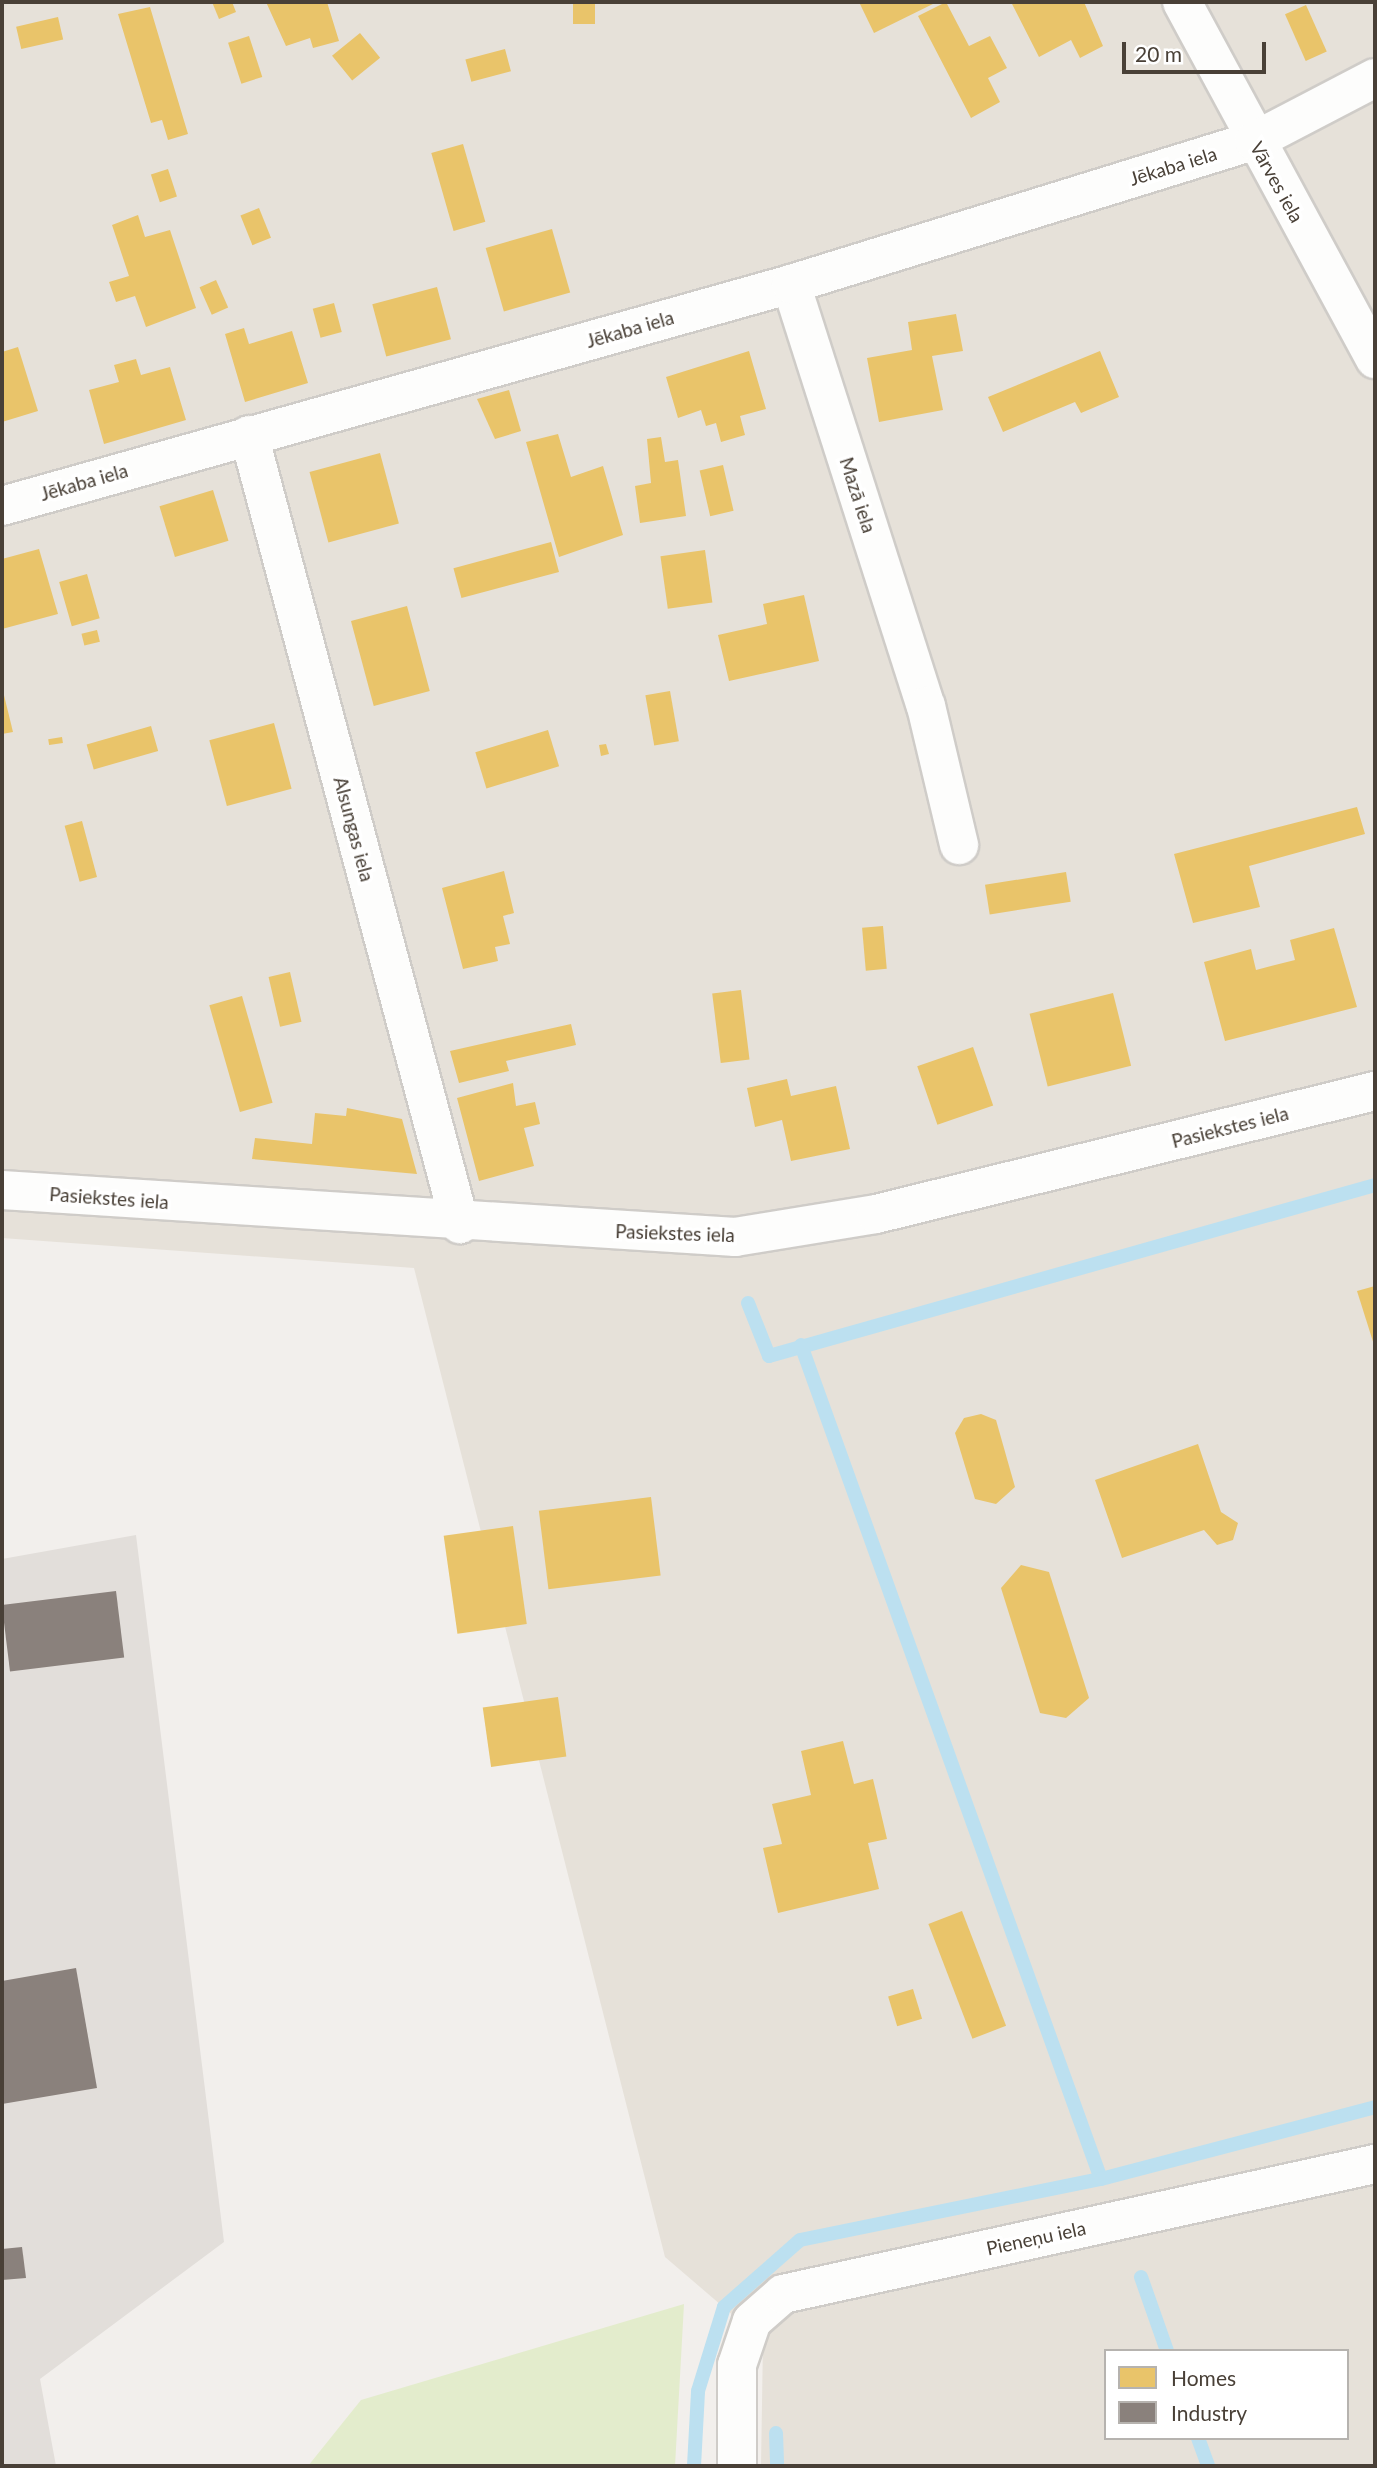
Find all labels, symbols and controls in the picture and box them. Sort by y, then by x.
scale bar [1125,28,1268,72]
text: 20 m [1135,41,1182,66]
street label: Vārves iela [1245,138,1309,226]
street label: Jēkaba iela [1127,142,1219,190]
street label: Jēkaba iela [583,306,677,352]
street label: Mazā iela [835,454,881,536]
street label: Jēkaba iela [37,459,131,505]
street label: Alsungas iela [329,774,379,884]
street label: Pasiekstes iela [1169,1101,1291,1153]
street label: Pasiekstes iela [49,1182,169,1214]
street label: Pasiekstes iela [615,1220,735,1246]
street label: Pieneņu iela [984,2216,1088,2260]
legend [1104,2349,1349,2440]
text: Homes [1171,2365,1236,2390]
text: Industry [1171,2400,1247,2425]

